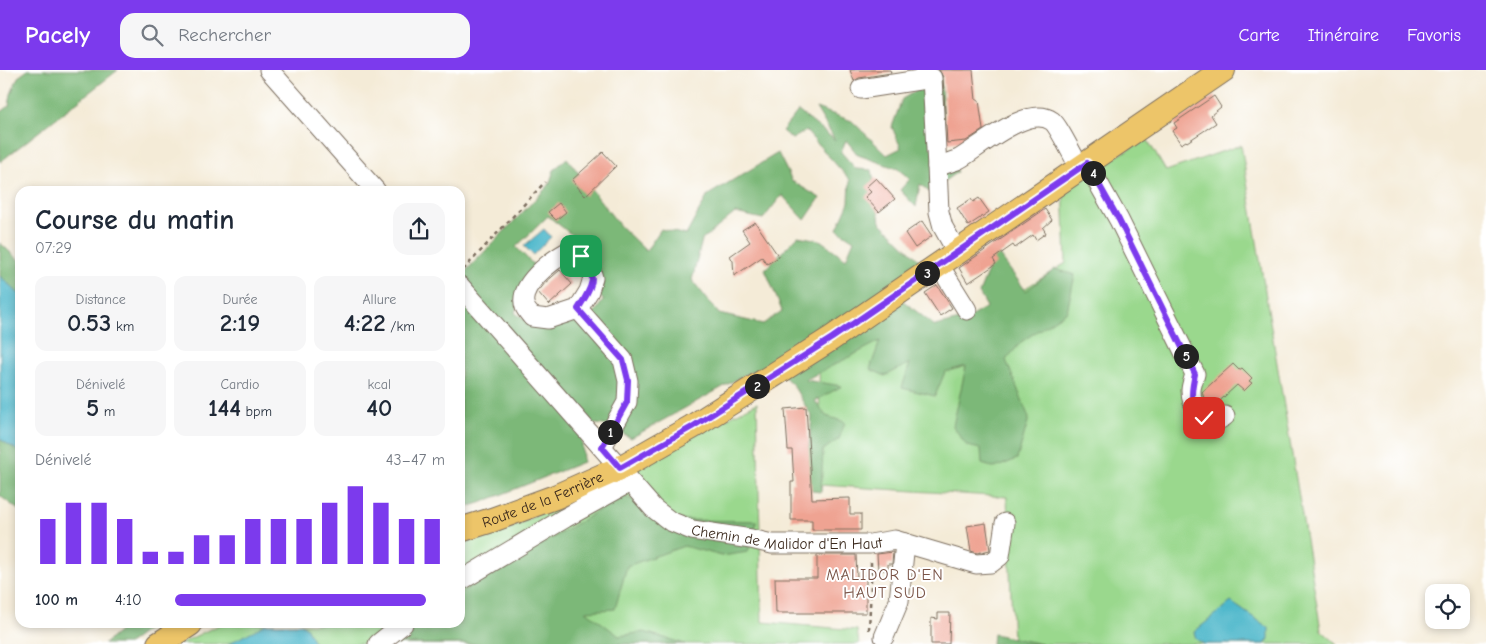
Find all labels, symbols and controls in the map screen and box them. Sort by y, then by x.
search box [120,13,470,58]
text: Pacely [25,21,90,49]
icon: search [138,21,166,49]
text: Rechercher [178,24,271,46]
text: Carte [1239,25,1280,46]
text: Itinéraire [1308,25,1379,46]
text: Favoris [1407,25,1461,46]
pin: 4 [1080,160,1106,186]
text: 4 [1090,165,1097,182]
button: share [393,203,445,255]
text: Course du matin [35,204,235,236]
pin [560,235,602,277]
text: 07:29 [35,239,72,257]
icon: arrive [567,242,595,270]
pin: 3 [914,260,940,286]
text: 3 [924,265,931,282]
text: Distance [76,291,126,308]
text: Durée [222,291,258,308]
text: Allure [362,291,396,308]
text: 0.53 [67,308,111,337]
text: 2:19 [220,308,260,337]
text: 4:22 [344,308,386,337]
text: km [111,318,134,335]
text: /km [386,318,415,335]
pin: 5 [1174,344,1198,368]
text: 5 [1183,348,1190,365]
pin: 2 [744,374,770,398]
text: Dénivelé [76,376,125,393]
text: Cardio [221,376,259,393]
text: kcal [368,376,391,393]
text: 2 [754,378,761,395]
text: 5 [86,393,99,422]
text: 144 [208,393,241,422]
text: 40 [366,393,392,422]
pin [1183,397,1225,439]
text: m [99,403,115,420]
text: bpm [241,403,272,420]
icon: check [1190,404,1218,432]
pin: 1 [598,420,622,444]
text: 1 [608,424,613,441]
text: Dénivelé [35,451,91,469]
text: 43–47 m [386,451,445,469]
street label: Route de la Ferrière [480,467,606,532]
street label: Chemin de Malidor d'En Haut [690,521,884,554]
district label: MALIDOR D'EN HAUT SUD [826,566,944,602]
map controls [1425,584,1470,629]
button: locate [1425,584,1470,629]
text: 100 m [35,591,78,609]
text: 4:10 [115,591,142,609]

